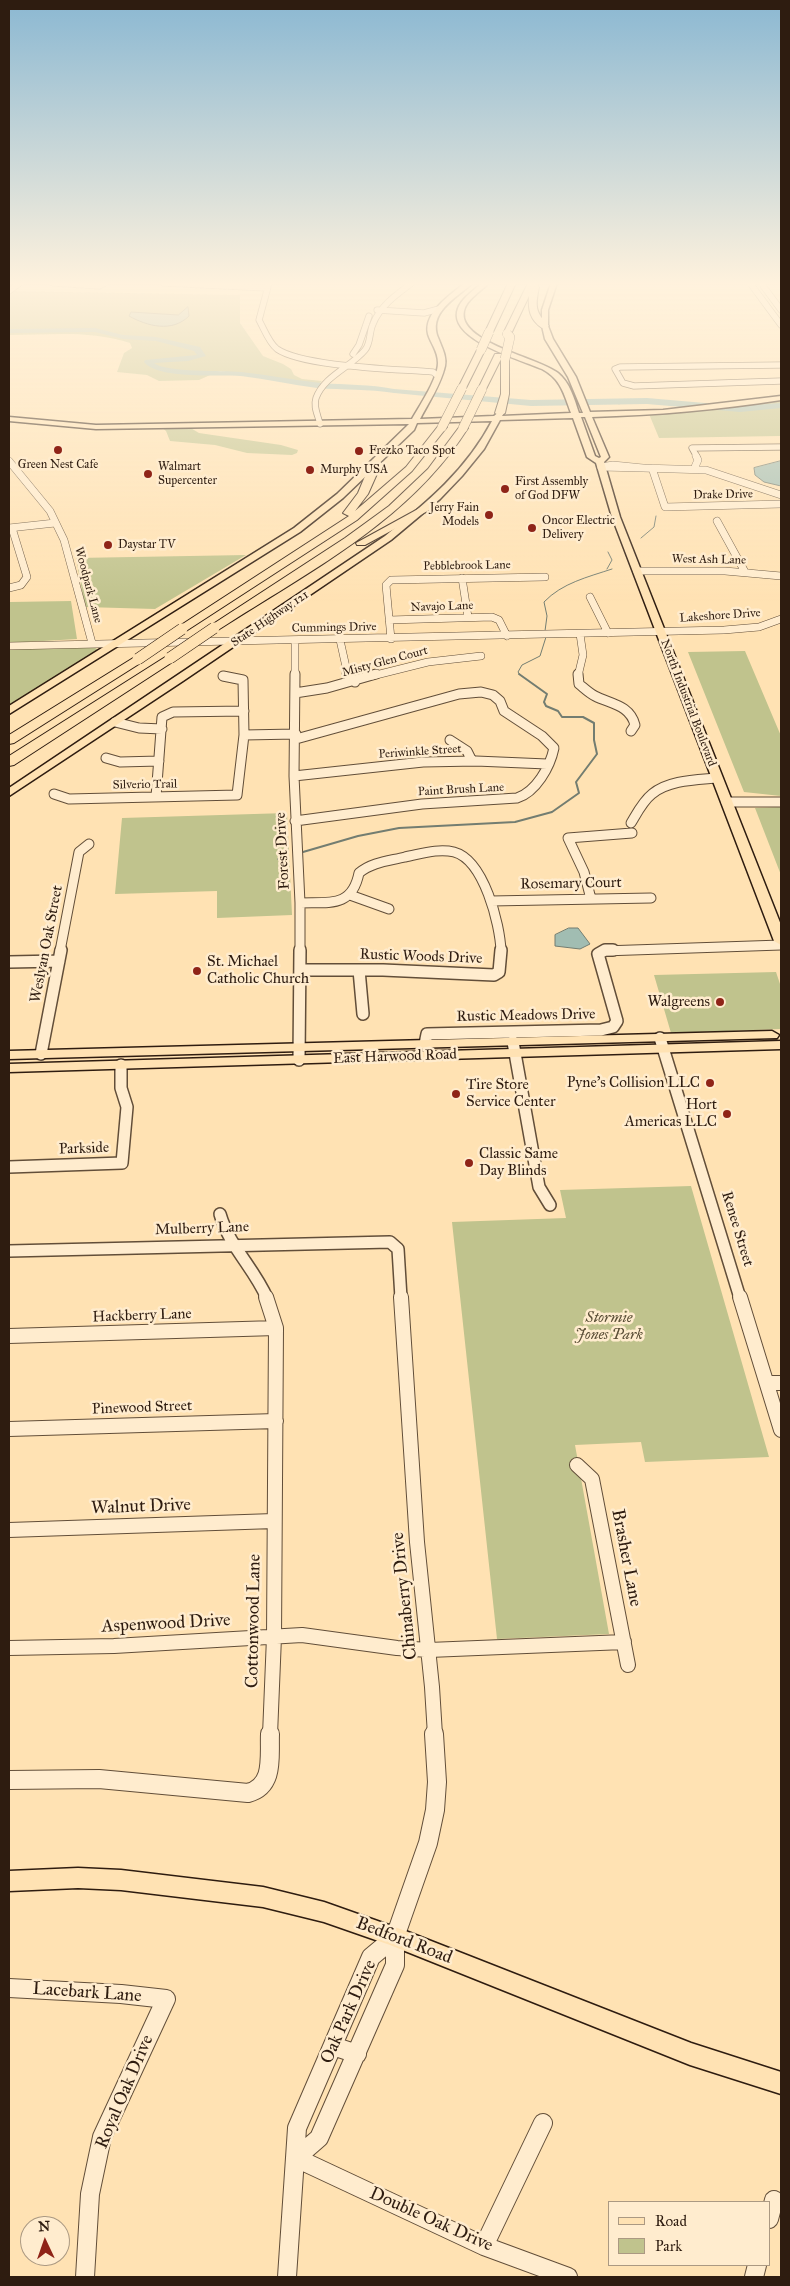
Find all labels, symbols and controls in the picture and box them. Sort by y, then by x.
marker: Green Nest Cafe [52,444,64,456]
place label: Frezko Taco Spot [369,444,455,458]
marker: Frezko Taco Spot [353,445,365,457]
place label: Green Nest Cafe [18,458,98,472]
place label: Walmart Supercenter [158,460,217,488]
place label: Murphy USA [320,463,388,477]
marker: Murphy USA [304,464,316,476]
marker: Walmart Supercenter [142,468,154,480]
place label: First Assembly of God DFW [515,475,588,503]
marker: First Assembly of God DFW [499,483,511,495]
street label: Drake Drive [693,487,753,503]
place label: Jerry Fain Models [430,501,479,529]
marker: Jerry Fain Models [483,509,495,521]
place label: Oncor Electric Delivery [542,514,615,542]
marker: Oncor Electric Delivery [526,522,538,534]
place label: Daystar TV [118,538,175,552]
marker: Daystar TV [102,539,114,551]
street label: Woodpark Lane [71,545,105,625]
street label: West Ash Lane [672,552,746,568]
street label: Pebblebrook Lane [423,558,511,574]
street label: State Highway 121 [229,588,311,650]
street label: Navajo Lane [410,599,474,615]
street label: Lakeshore Drive [679,606,761,626]
street label: Cummings Drive [291,620,377,636]
street label: North Industrial Boulevard [657,637,719,769]
street label: Misty Glen Court [341,644,429,680]
street label: Periwinkle Street [378,742,462,762]
street label: Silverio Trail [113,777,177,793]
street label: Paint Brush Lane [418,781,504,799]
street label: Forest Drive [272,812,294,890]
street label: Rosemary Court [520,874,622,894]
street label: Weslyan Oak Street [27,884,67,1004]
street label: Rustic Woods Drive [359,946,483,968]
place label: St. Michael Catholic Church [207,953,309,988]
marker: St. Michael Catholic Church [191,965,203,977]
place label: Walgreens [647,993,710,1011]
marker: Walgreens [714,996,726,1008]
street label: Rustic Meadows Drive [456,1006,596,1026]
street label: East Harwood Road [333,1046,457,1068]
place label: Pyne's Collision LLC [567,1074,700,1092]
place label: Tire Store Service Center [466,1076,556,1111]
marker: Pyne's Collision LLC [704,1077,716,1089]
marker: Tire Store Service Center [450,1088,462,1100]
place label: Hort Americas LLC [625,1096,717,1131]
marker: Hort Americas LLC [721,1108,733,1120]
street label: Parkside [58,1139,110,1159]
place label: Classic Same Day Blinds [479,1145,558,1180]
marker: Classic Same Day Blinds [463,1157,475,1169]
street label: Renee Street [717,1189,757,1269]
street label: Mulberry Lane [155,1218,249,1240]
street label: Hackberry Lane [92,1305,192,1327]
park label: Stormie Jones Park [575,1309,643,1344]
street label: Pinewood Street [92,1397,192,1419]
street label: Walnut Drive [91,1494,191,1520]
street label: Brasher Lane [606,1507,646,1609]
street label: Chinaberry Drive [388,1531,422,1661]
street label: Cottonwood Lane [242,1554,266,1688]
street label: Aspenwood Drive [101,1610,231,1638]
street label: Bedford Road [353,1913,455,1969]
street label: Oak Park Drive [316,1957,382,2067]
street label: Lacebark Lane [32,1978,142,2008]
street label: Royal Oak Drive [91,2032,159,2152]
street label: Double Oak Drive [366,2183,496,2257]
legend [608,2201,770,2266]
text: Road [655,2212,687,2230]
north arrow [20,2216,70,2266]
text: N [38,2218,51,2235]
text: Park [655,2237,682,2255]

